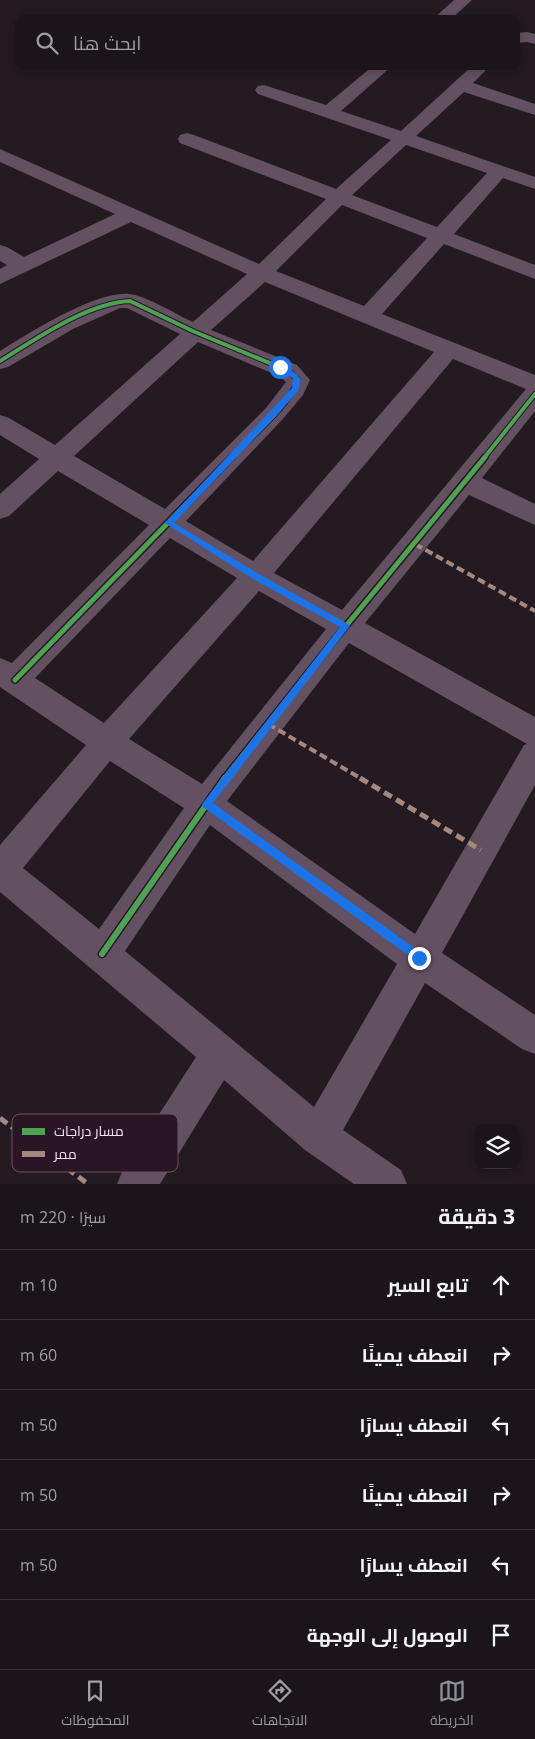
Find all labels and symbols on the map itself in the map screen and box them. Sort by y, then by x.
route start [269,356,292,379]
route end [408,947,431,970]
legend [12,1114,178,1172]
text: مسار دراجات [54,1121,124,1140]
text: ممر [53,1144,77,1163]

